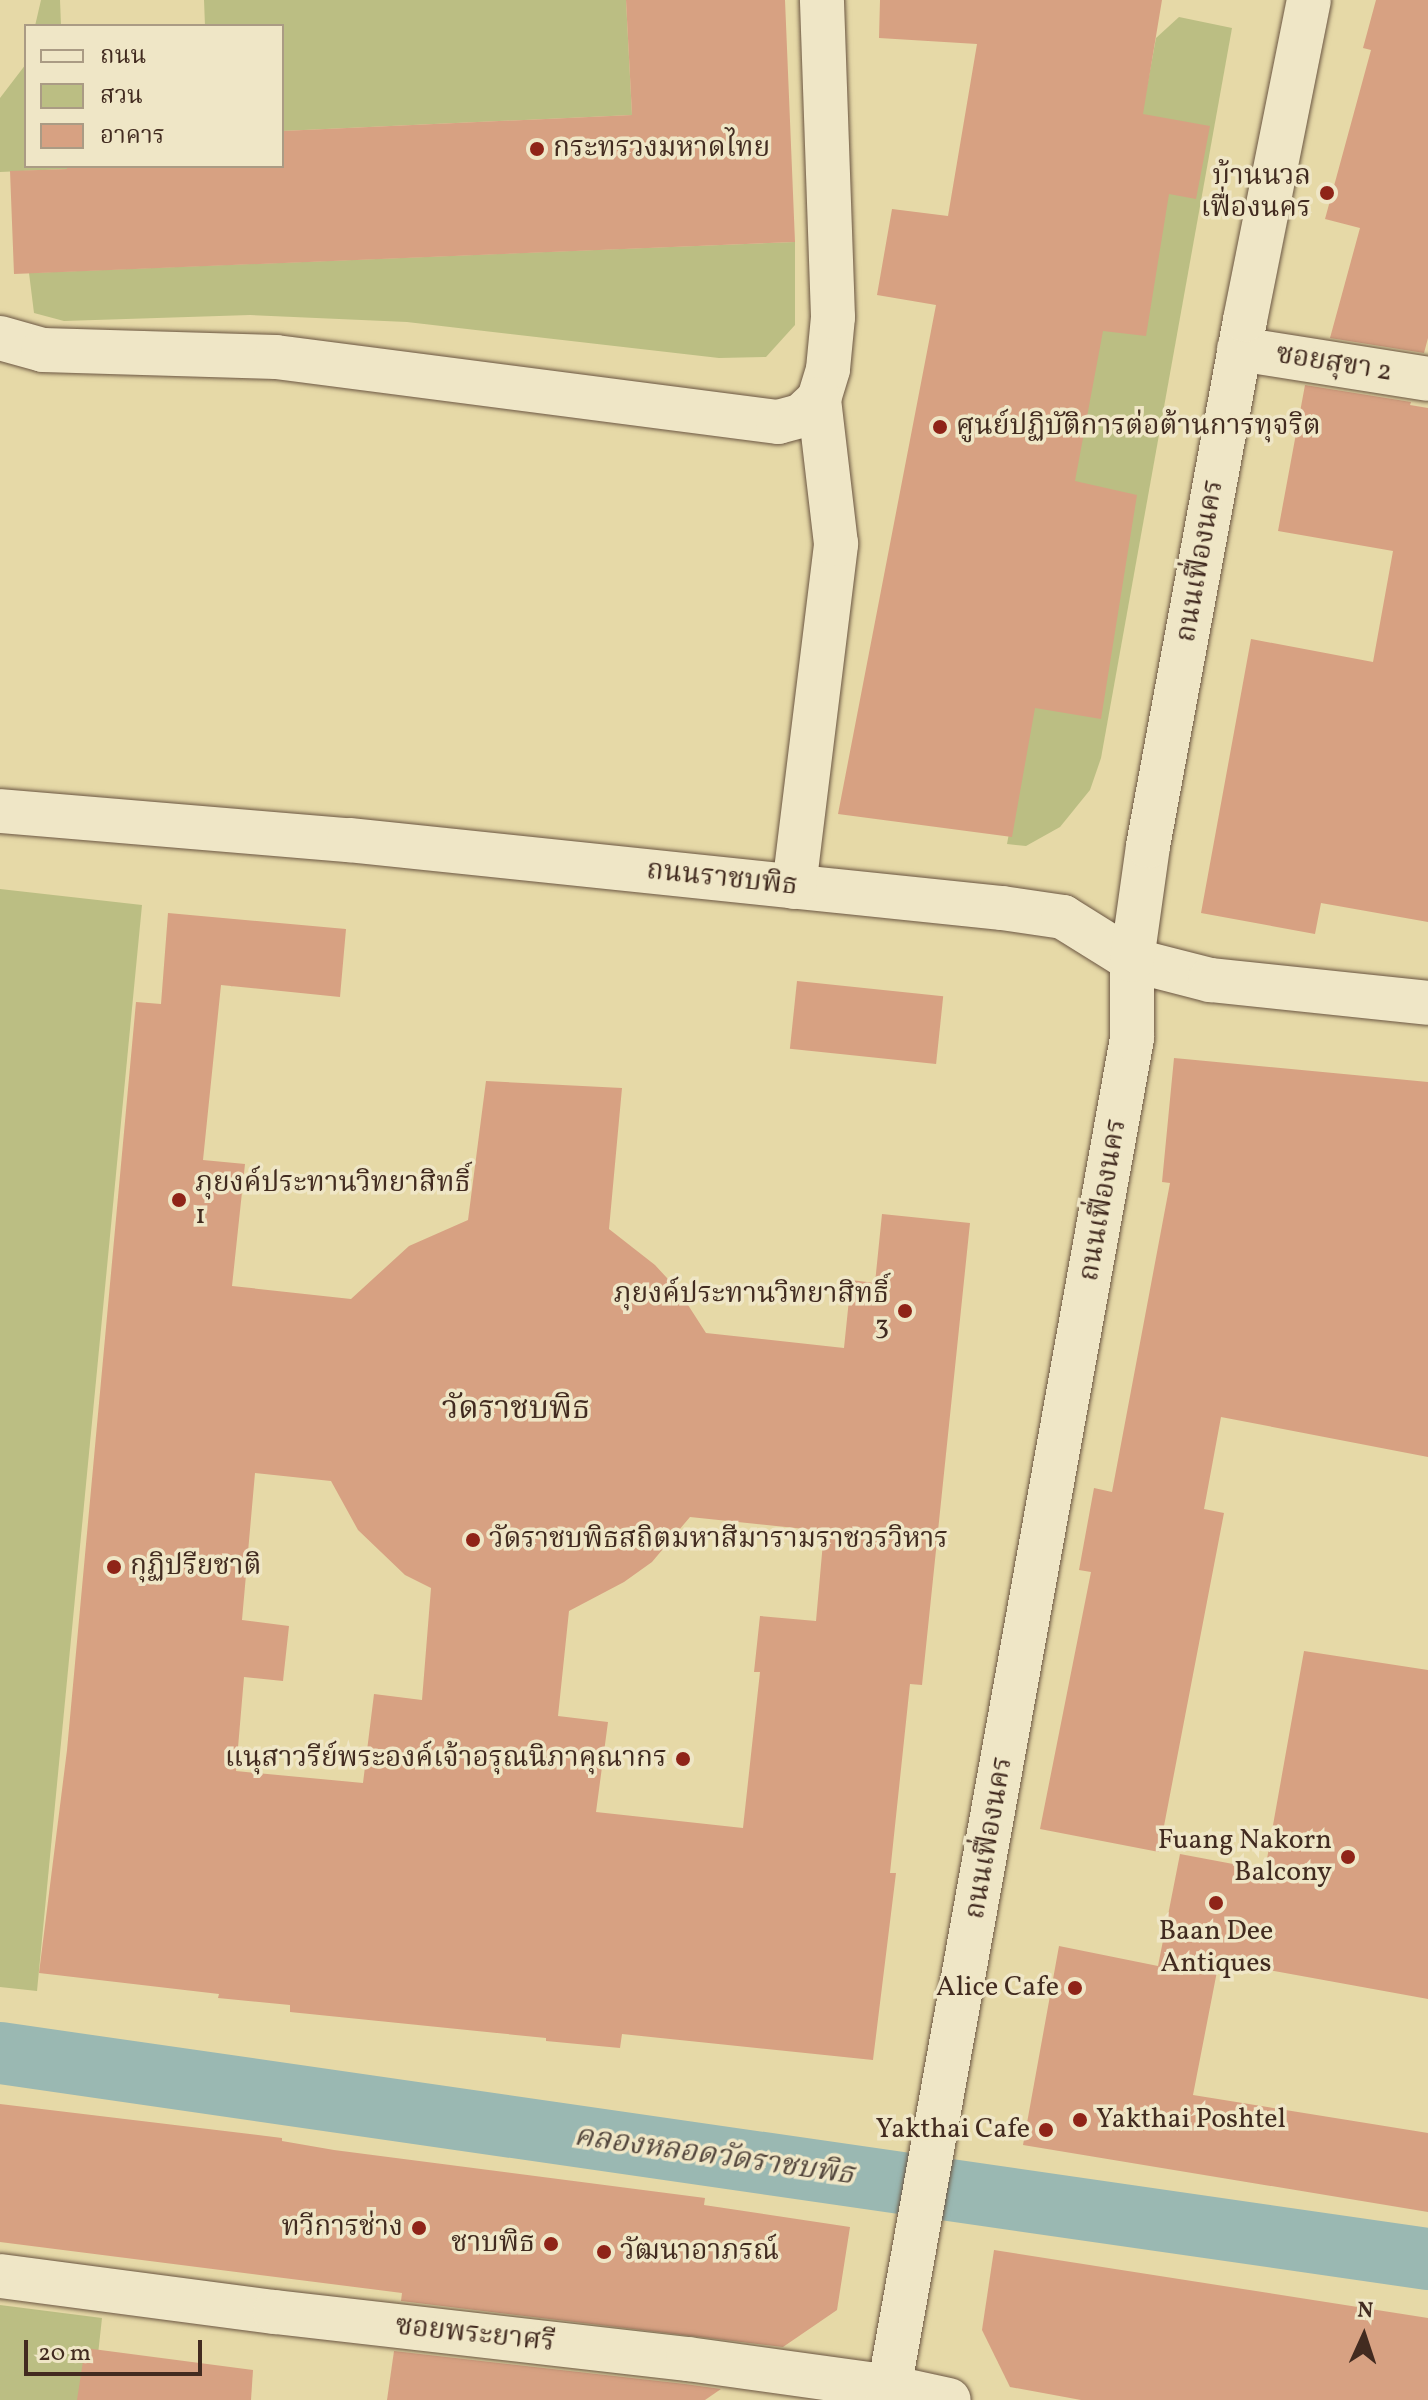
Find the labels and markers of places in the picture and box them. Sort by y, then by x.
place label: กระทรวงมหาดไทย [553,132,770,166]
marker: กระทรวงมหาดไทย [528,140,546,158]
place label: บ้านนวล เฟื่องนคร [1201,160,1311,226]
marker: บ้านนวล เฟื่องนคร [1318,184,1336,202]
place label: ศูนย์ปฏิบัติการต่อต้านการทุจริต [956,410,1321,444]
marker: ศูนย์ปฏิบัติการต่อต้านการทุจริต [931,418,949,436]
place label: ภุยงค์ประทานวิทยาสิทธิ์ 1 [195,1167,471,1233]
marker: ภุยงค์ประทานวิทยาสิทธิ์ 1 [170,1191,188,1209]
place label: ภุยงค์ประทานวิทยาสิทธิ์ 3 [613,1278,889,1344]
marker: ภุยงค์ประทานวิทยาสิทธิ์ 3 [896,1302,914,1320]
place label: วัดราชบพิธสถิตมหาสีมารามราชวรวิหาร [489,1523,948,1557]
marker: วัดราชบพิธสถิตมหาสีมารามราชวรวิหาร [464,1531,482,1549]
place label: กุฏิปรียชาติ [130,1550,261,1584]
marker: กุฏิปรียชาติ [105,1558,123,1576]
place label: แนุสาวรีย์พระองค์เจ้าอรุณนิภาคุณากร [225,1742,667,1776]
marker: แนุสาวรีย์พระองค์เจ้าอรุณนิภาคุณากร [674,1750,692,1768]
place label: Fuang Nakorn Balcony [1158,1824,1332,1890]
marker: Fuang Nakorn Balcony [1339,1848,1357,1866]
marker: Baan Dee Antiques [1207,1894,1225,1912]
place label: Baan Dee Antiques [1159,1915,1273,1981]
place label: Alice Cafe [936,1971,1059,2005]
marker: Alice Cafe [1066,1979,1084,1997]
place label: Yakthai Poshtel [1096,2103,1286,2137]
marker: Yakthai Poshtel [1071,2111,1089,2129]
place label: Yakthai Cafe [875,2113,1030,2147]
marker: Yakthai Cafe [1037,2121,1055,2139]
place label: ทวีการช่าง [282,2211,403,2245]
marker: ทวีการช่าง [410,2219,428,2237]
place label: ชาบพิธ [451,2227,535,2261]
marker: ชาบพิธ [542,2235,560,2253]
place label: วัฒนาอาภรณ์ [620,2235,779,2269]
marker: วัฒนาอาภรณ์ [595,2243,613,2261]

